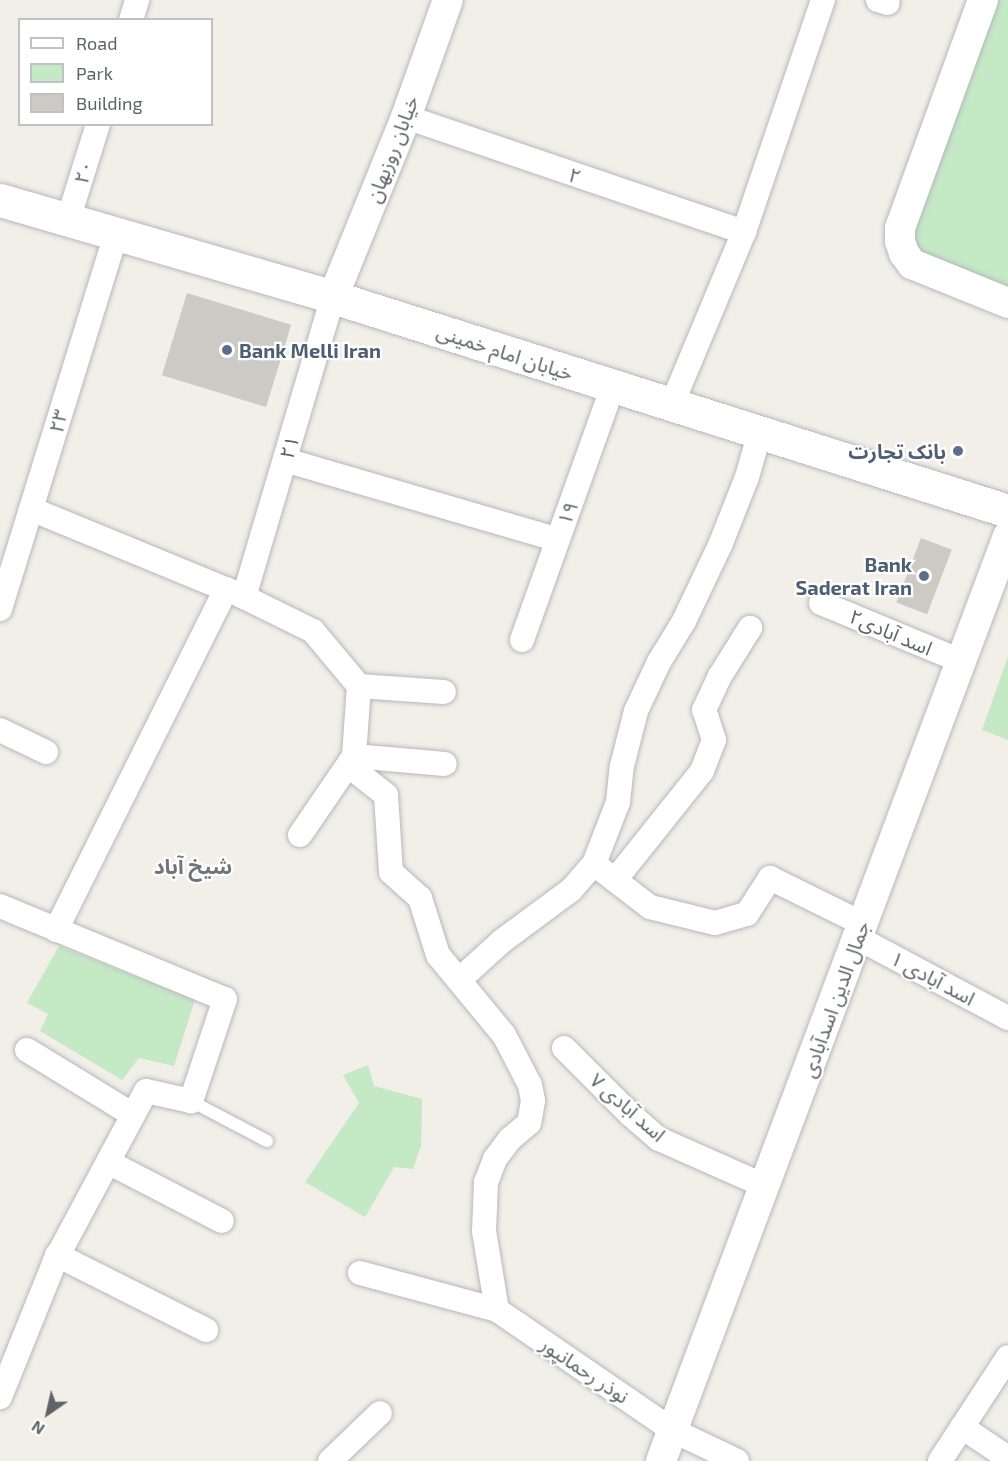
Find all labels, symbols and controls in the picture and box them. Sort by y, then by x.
legend [18,18,213,126]
text: Road [76,32,117,54]
text: Park [76,62,113,84]
text: Building [76,92,143,114]
street label: خیابان روزبهان [361,92,423,206]
street label: ۲۰ [68,158,98,186]
street label: ۲ [566,162,584,188]
street label: خیابان امام خمینی [434,319,576,385]
place label: Bank Melli Iran [239,338,381,362]
marker: Bank Melli Iran [220,343,234,357]
street label: ۲۳ [43,407,73,435]
street label: ۲۱ [274,433,304,461]
place label: بانک تجارت [848,439,946,463]
marker: بانک تجارت [951,444,965,458]
street label: ۱۹ [552,498,582,528]
place label: Bank Saderat Iran [796,552,912,599]
marker: Bank Saderat Iran [917,569,931,583]
street label: اسد آبادی۲ [846,604,936,660]
district label: شیخ آباد [154,853,232,879]
street label: جمال الدین اسدآبادی [796,917,874,1081]
street label: اسد آبادی ۱ [887,946,979,1010]
street label: اسد آبادی ۷ [585,1068,671,1146]
street label: نوذر رحمانپور [536,1332,634,1408]
north arrow [18,1383,78,1443]
text: N [28,1417,48,1439]

